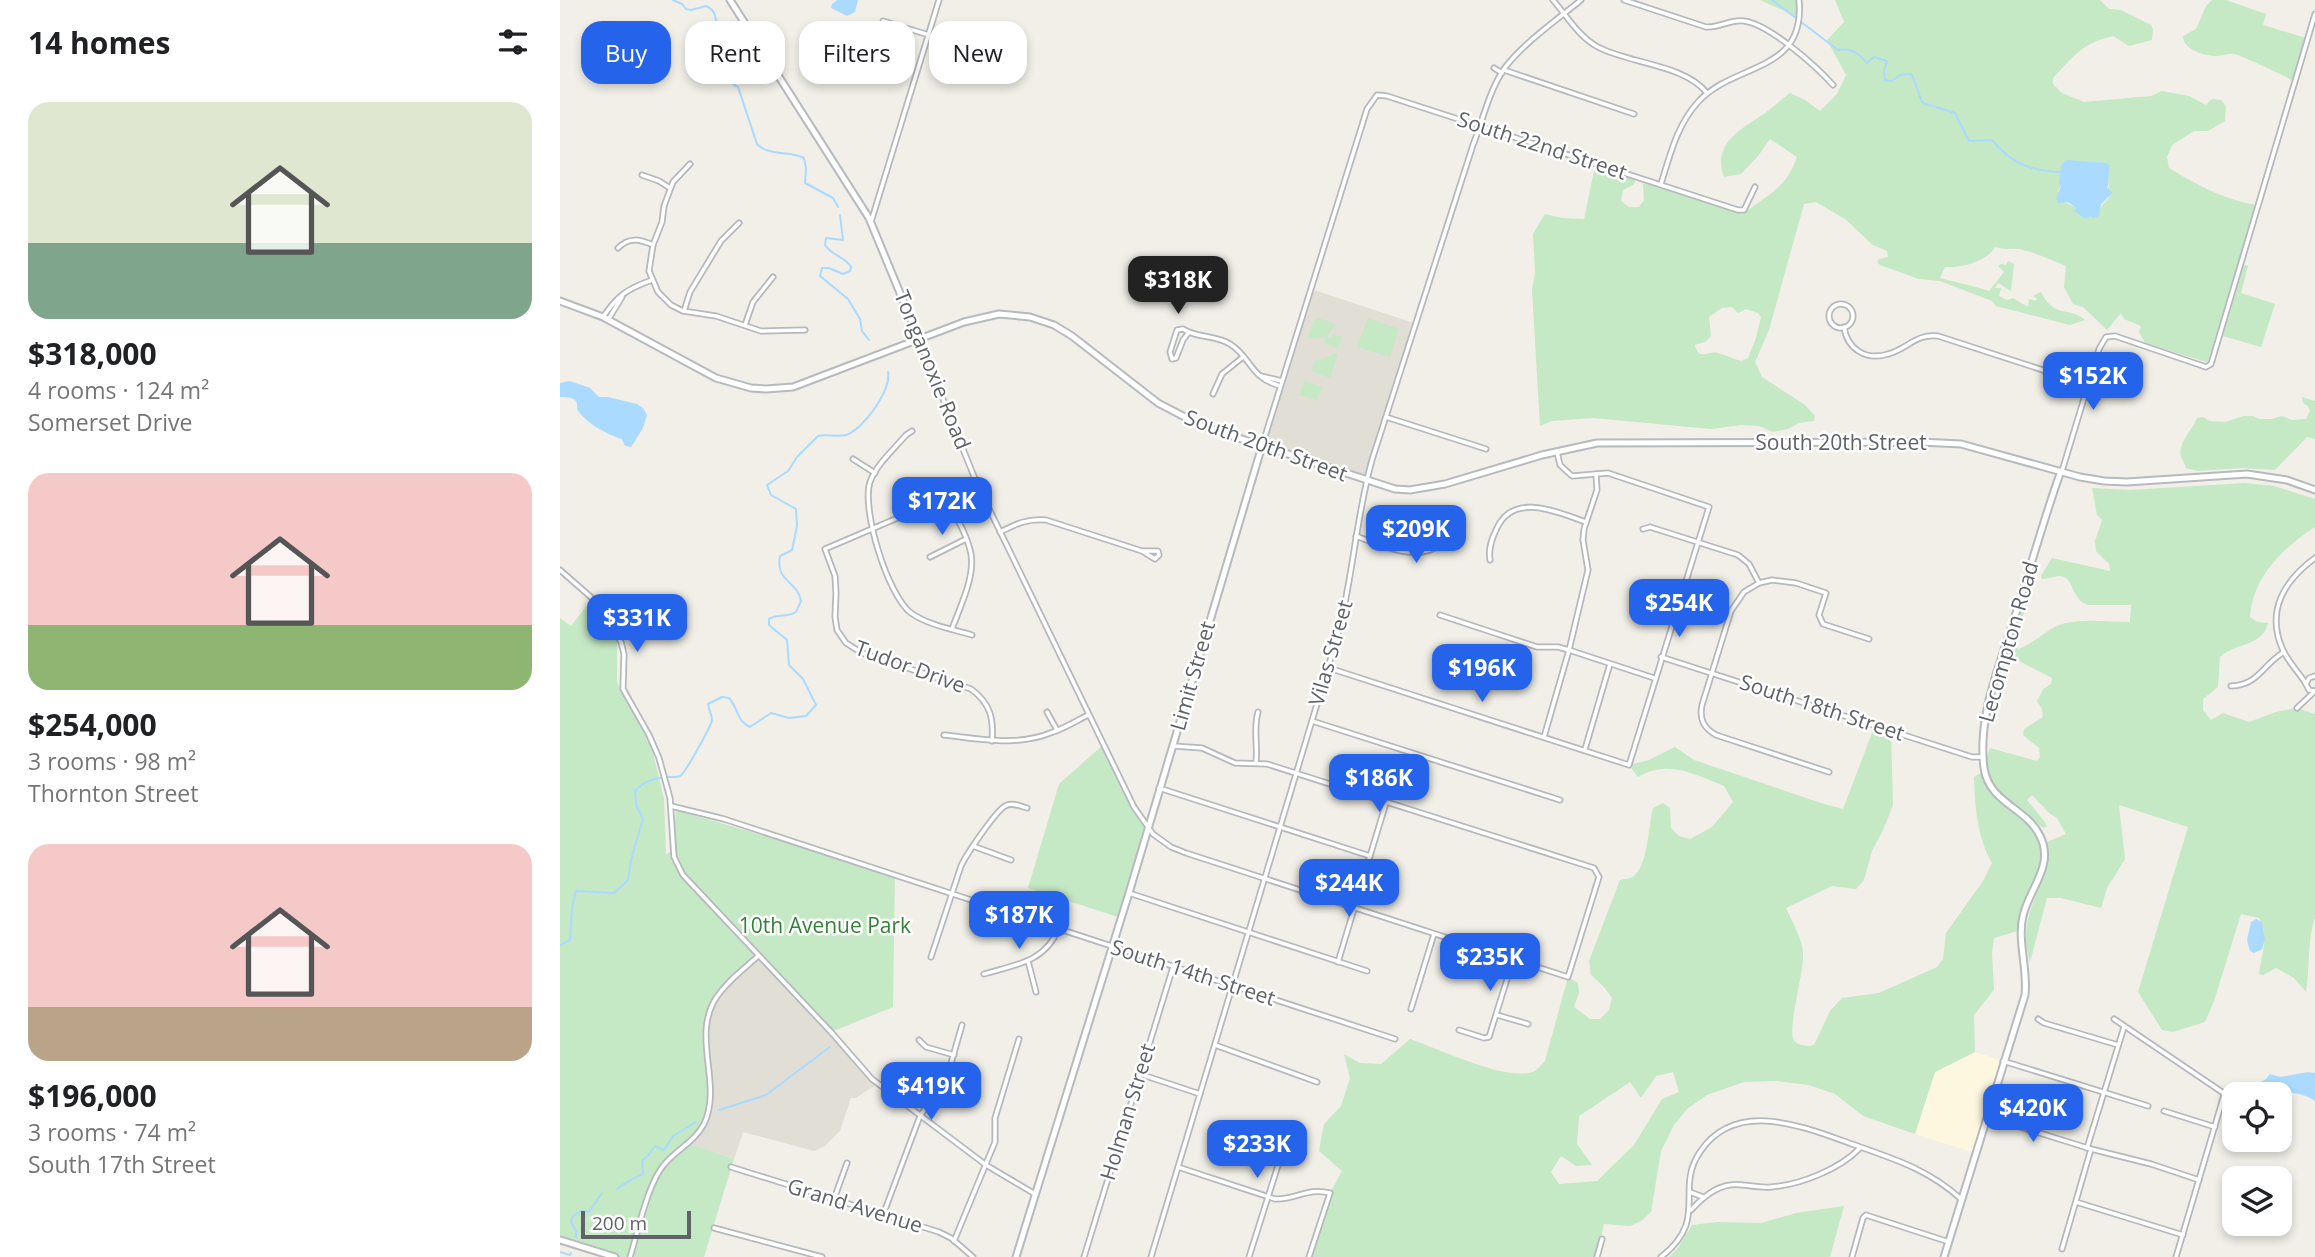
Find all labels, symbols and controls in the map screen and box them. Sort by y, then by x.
chip: Buy [581,21,671,84]
chip: Rent [685,21,785,84]
chip: Filters [799,21,915,84]
chip: New [929,21,1027,84]
text: 14 homes [28,22,171,63]
icon: filters [494,23,532,61]
street label: South 22nd Street [1454,104,1631,186]
icon: home [217,147,343,273]
pin: $318K [1129,256,1227,316]
text: $318K [1144,263,1212,295]
street label: Tonganoxie Road [888,286,978,453]
text: $318,000 [28,333,157,374]
pin: $152K [2044,352,2142,412]
text: $152K [2059,359,2127,391]
text: 4 rooms · 124 m² [28,374,209,406]
street label: South 20th Street [1181,403,1352,488]
text: Somerset Drive [28,406,192,438]
street label: South 20th Street [1755,428,1927,456]
pin: $172K [893,477,991,537]
text: $172K [908,484,976,516]
pin: $209K [1367,505,1465,565]
text: $209K [1382,512,1450,544]
icon: home [217,518,343,644]
street label: Lecompton Road [1972,558,2044,726]
pin: $254K [1630,580,1728,639]
text: $254K [1645,586,1713,618]
pin: $331K [588,594,686,654]
street label: Vilas Street [1302,597,1359,709]
text: $331K [603,601,671,633]
street label: Limit Street [1163,618,1221,734]
street label: Tudor Drive [851,633,969,699]
pin: $196K [1433,644,1531,704]
text: $196K [1448,651,1516,683]
street label: South 18th Street [1737,667,1908,747]
text: $254,000 [28,704,157,745]
text: 3 rooms · 98 m² [28,745,196,777]
pin: $186K [1330,754,1428,814]
text: $186K [1345,761,1413,793]
text: Thornton Street [28,777,198,809]
pin: $244K [1300,860,1398,919]
text: $244K [1315,866,1383,898]
icon: home [217,889,343,1015]
pin: $187K [970,892,1068,951]
text: $187K [985,898,1053,930]
park label: 10th Avenue Park [739,911,911,939]
street label: South 14th Street [1108,932,1279,1012]
pin: $235K [1441,934,1539,993]
text: $235K [1456,940,1524,972]
street label: Holman Street [1093,1040,1161,1183]
pin: $419K [882,1062,980,1122]
text: $419K [897,1069,965,1101]
text: $196,000 [28,1075,157,1116]
map controls [2222,1082,2292,1236]
button: locate [2222,1082,2292,1152]
pin: $420K [1984,1084,2082,1144]
text: $420K [1999,1091,2067,1123]
text: 3 rooms · 74 m² [28,1116,196,1148]
pin: $233K [1208,1120,1306,1180]
text: $233K [1223,1127,1291,1159]
text: South 17th Street [28,1148,216,1180]
button: layers [2222,1166,2292,1236]
street label: Grand Avenue [784,1171,926,1239]
scale bar [581,1208,691,1240]
text: 200 m [592,1210,647,1236]

